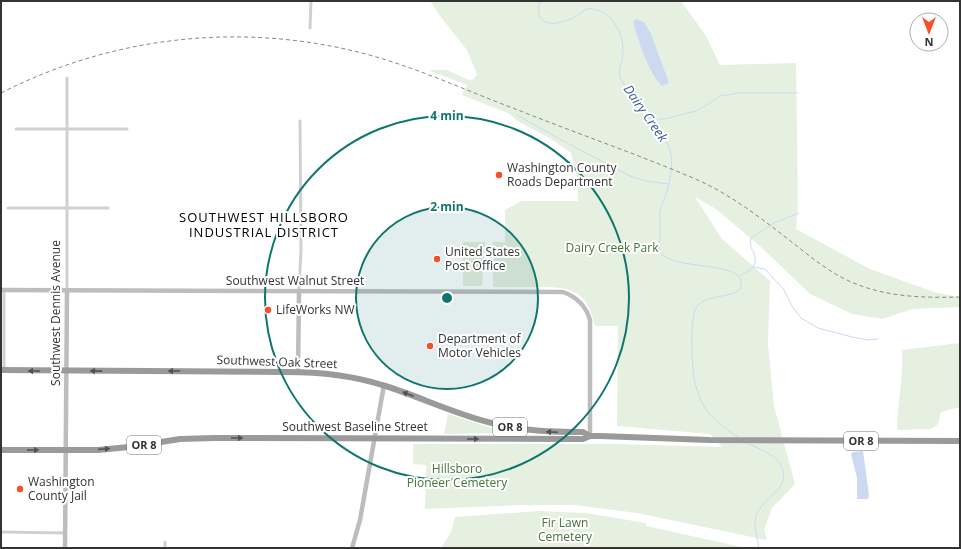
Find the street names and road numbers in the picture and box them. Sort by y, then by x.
street label: Southwest Dennis Avenue [47,240,64,386]
street label: Southwest Walnut Street [226,272,364,289]
street label: Southwest Oak Street [216,351,338,372]
street label: Southwest Baseline Street [282,418,428,435]
road number: OR 8 [493,418,527,436]
road number: OR 8 [844,432,878,450]
road number: OR 8 [127,436,161,454]

